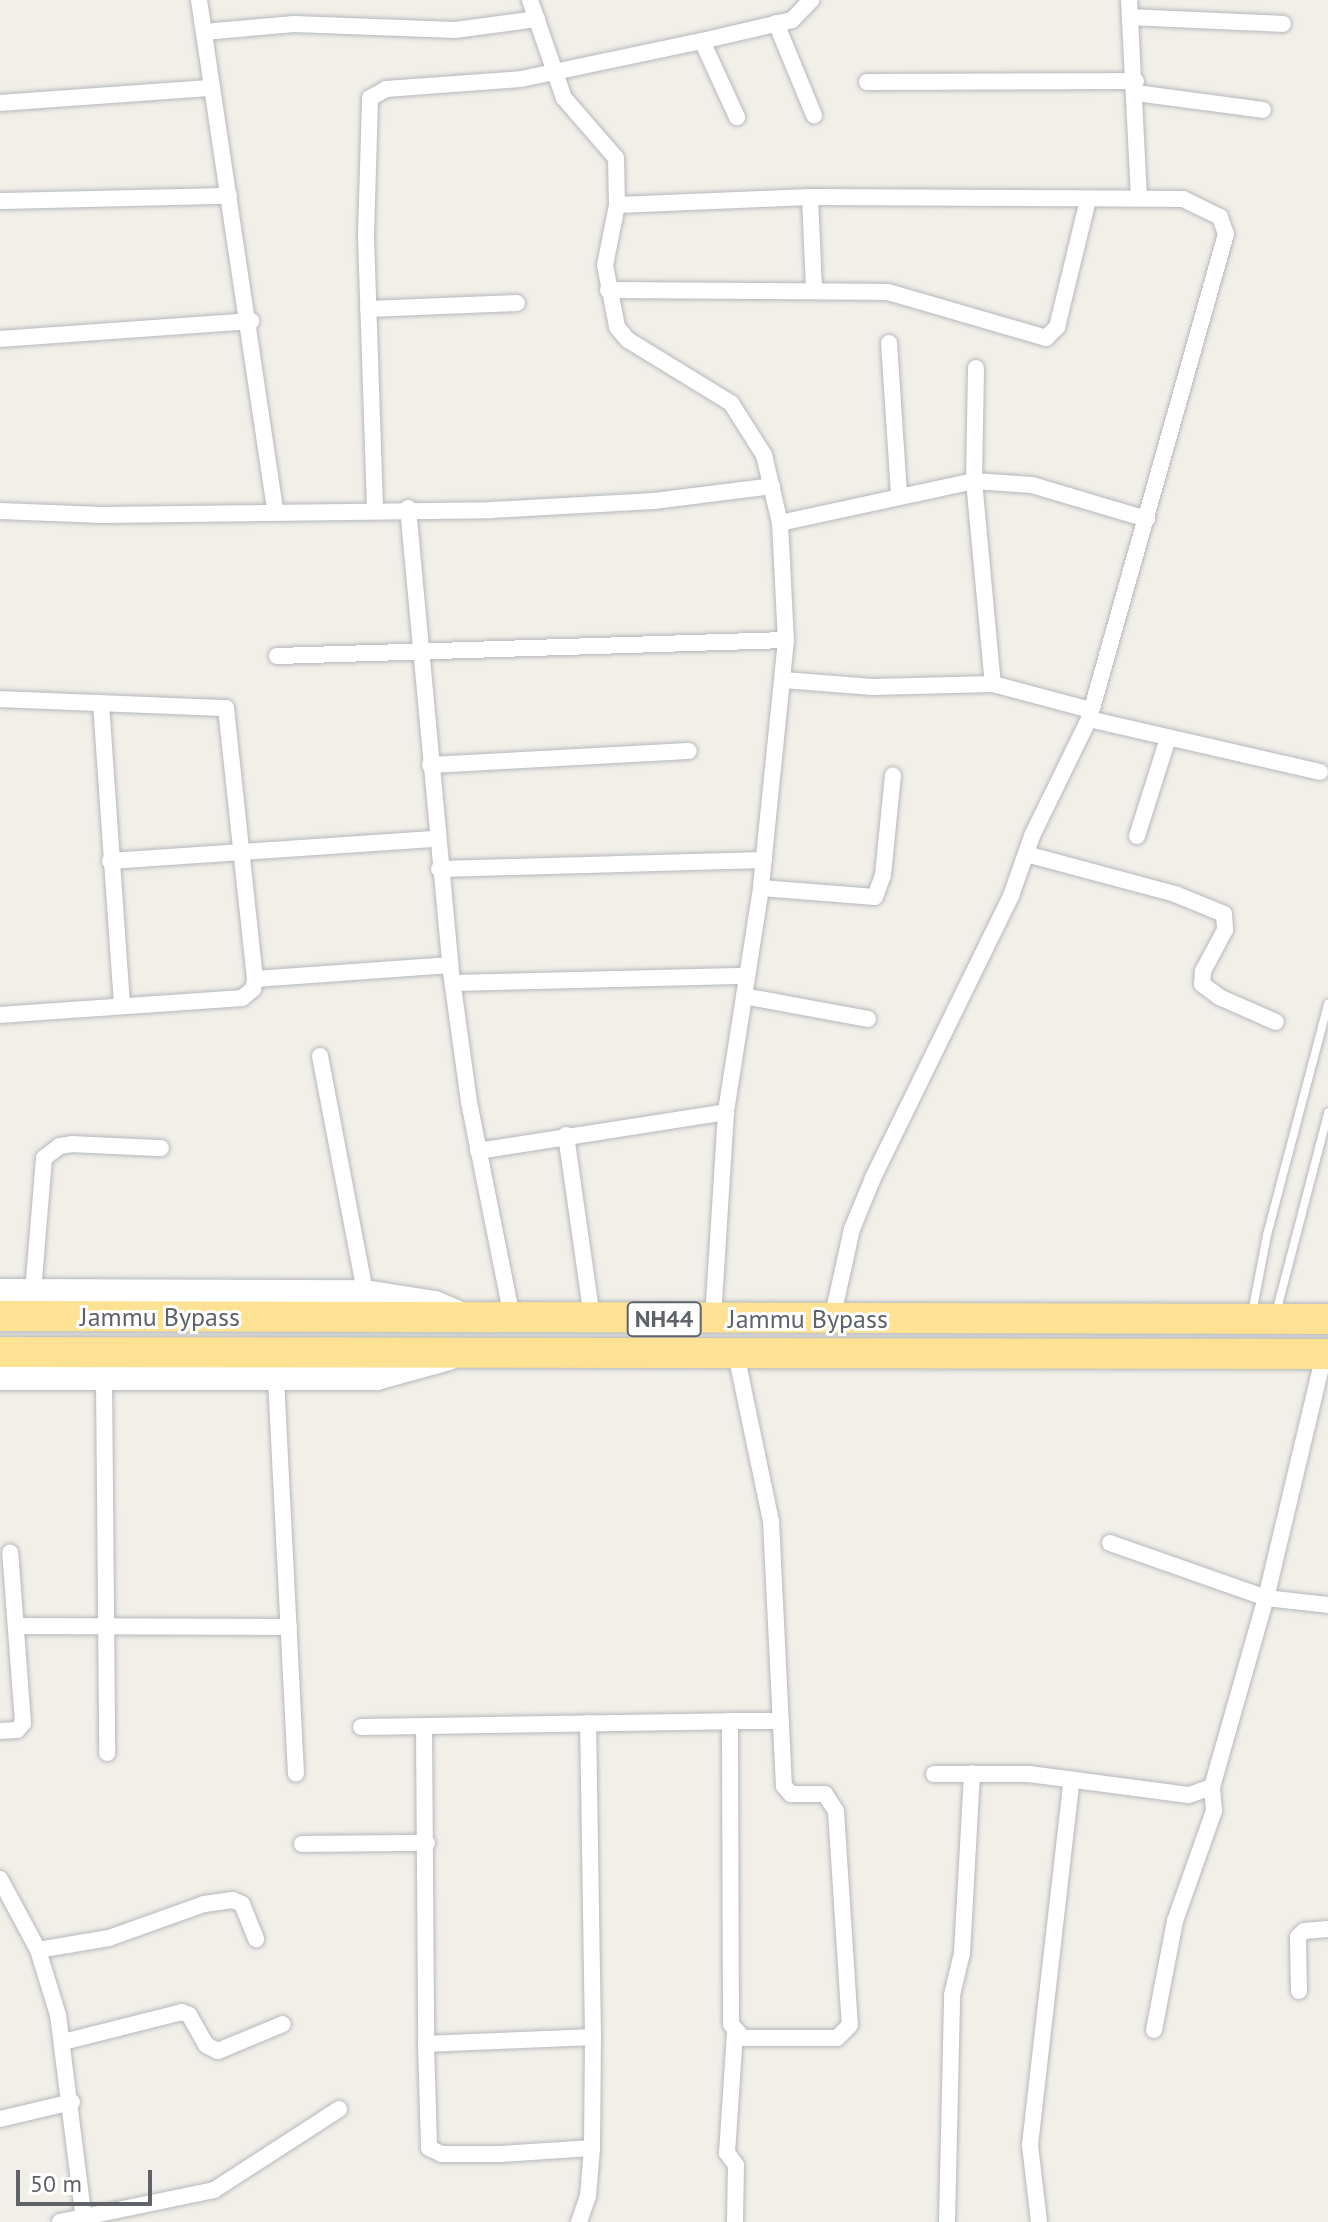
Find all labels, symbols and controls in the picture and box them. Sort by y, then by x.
road number: NH44 [626,1299,702,1339]
street label: Jammu Bypass [80,1301,240,1333]
street label: Jammu Bypass [728,1303,888,1335]
scale bar [20,2154,156,2204]
text: 50 m [30,2168,82,2199]

